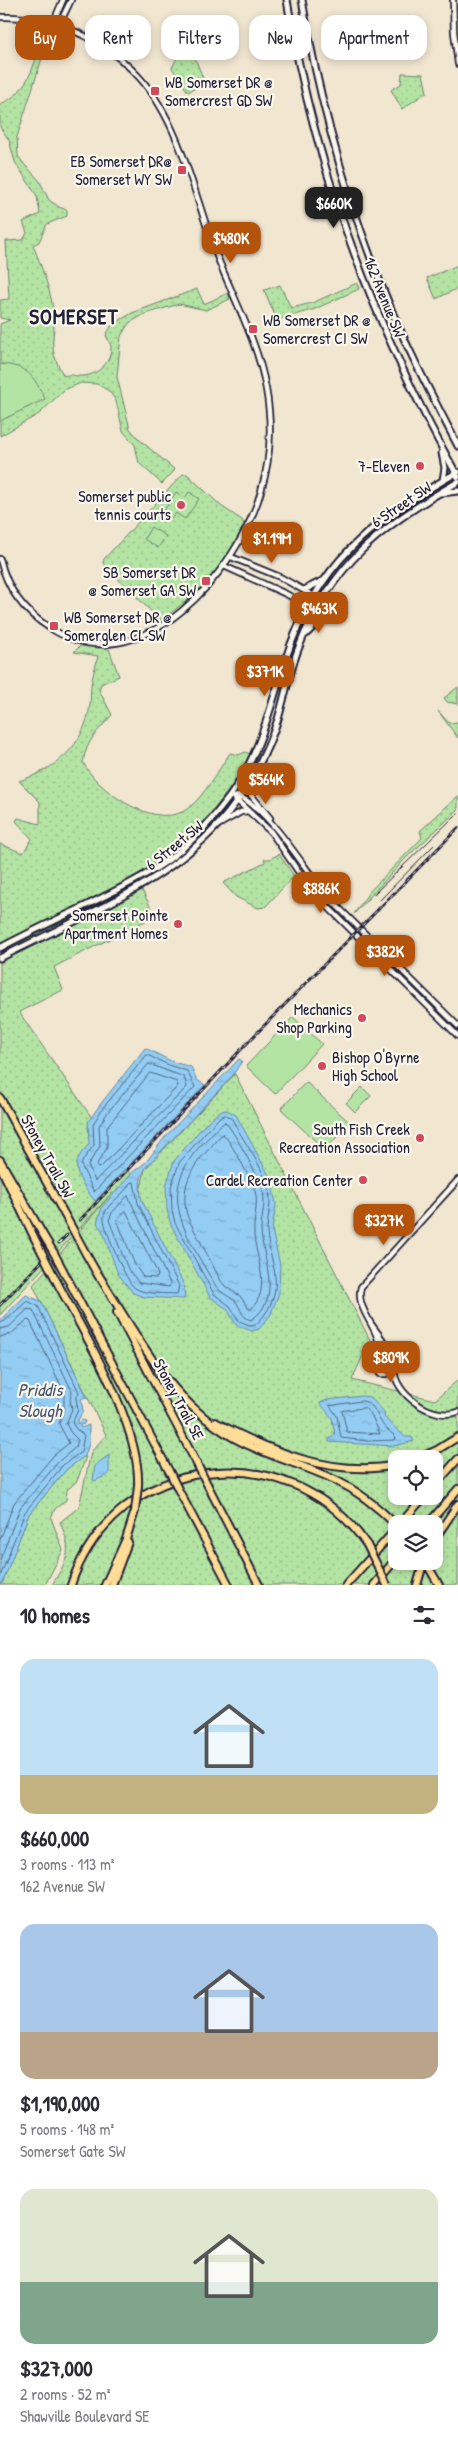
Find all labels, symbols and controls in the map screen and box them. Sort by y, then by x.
chip: Buy [15,15,75,60]
chip: Rent [85,15,151,60]
chip: Filters [161,15,239,60]
chip: New [249,15,311,60]
chip: Apartment [321,15,427,60]
place label: WB Somerset DR @ Somercrest GD SW [165,71,273,111]
marker: WB Somerset DR @ Somercrest GD SW [149,85,161,97]
place label: EB Somerset DR@ Somerset WY SW [71,150,172,190]
marker: EB Somerset DR@ Somerset WY SW [176,164,188,176]
pin: $660K [299,186,369,229]
text: $660K [316,192,352,214]
pin: $480K [196,222,266,264]
text: $480K [213,227,249,249]
street label: 162 Avenue SW [359,254,411,341]
district label: SOMERSET [29,302,119,331]
place label: WB Somerset DR @ Somercrest CI SW [263,309,371,349]
marker: WB Somerset DR @ Somercrest CI SW [247,323,259,335]
place label: 7-Eleven [358,455,410,477]
marker: 7-Eleven [414,460,426,472]
street label: 6 Street SW [367,476,436,532]
place label: Somerset public tennis courts [78,485,172,525]
marker: Somerset public tennis courts [175,499,187,511]
pin: $1.19M [231,522,313,564]
text: $1.19M [253,527,291,549]
place label: SB Somerset DR @ Somerset GA SW [88,561,196,601]
marker: SB Somerset DR @ Somerset GA SW [200,575,212,587]
pin: $463K [284,592,354,634]
text: $463K [301,597,337,619]
place label: WB Somerset DR @ Somerglen CL SW [64,606,172,646]
marker: WB Somerset DR @ Somerglen CL SW [48,620,60,632]
pin: $371K [230,654,300,697]
text: $371K [246,660,284,682]
pin: $564K [231,762,301,805]
text: $564K [248,768,284,790]
street label: 6 Street SW [141,815,208,875]
pin: $886K [286,872,356,914]
text: $886K [303,877,339,899]
place label: Somerset Pointe Apartment Homes [64,904,169,944]
marker: Somerset Pointe Apartment Homes [172,918,184,930]
pin: $382K [350,934,420,977]
text: $382K [366,940,404,962]
place label: Mechanics Shop Parking [276,998,352,1038]
marker: Mechanics Shop Parking [356,1012,368,1024]
place label: Bishop O'Byrne High School [332,1046,420,1086]
marker: Bishop O'Byrne High School [316,1060,328,1072]
street label: Stoney Trail SW [16,1110,80,1202]
place label: South Fish Creek Recreation Association [280,1118,410,1158]
marker: South Fish Creek Recreation Association [414,1132,426,1144]
place label: Cardel Recreation Center [206,1169,353,1191]
marker: Cardel Recreation Center [357,1174,369,1186]
pin: $327K [349,1204,419,1246]
text: $327K [364,1209,404,1231]
pin: $809K [356,1340,426,1383]
text: $809K [373,1346,409,1368]
street label: Stoney Trail SE [148,1354,210,1444]
water label: Priddis Slough [18,1377,64,1423]
map controls [388,1450,443,1570]
button: locate [388,1450,443,1505]
button: layers [388,1515,443,1570]
text: 10 homes [20,1601,90,1630]
icon: filters [410,1601,438,1629]
icon: home [184,1691,274,1781]
text: $660,000 [20,1824,89,1853]
text: 3 rooms · 113 m² [20,1853,115,1875]
text: 162 Avenue SW [20,1875,105,1897]
icon: home [184,1956,274,2046]
text: $1,190,000 [20,2089,100,2118]
text: 5 rooms · 148 m² [20,2118,114,2140]
text: Somerset Gate SW [20,2140,126,2162]
icon: home [184,2221,274,2311]
text: $327,000 [20,2354,93,2383]
text: 2 rooms · 52 m² [20,2383,110,2405]
text: Shawville Boulevard SE [20,2405,149,2427]

